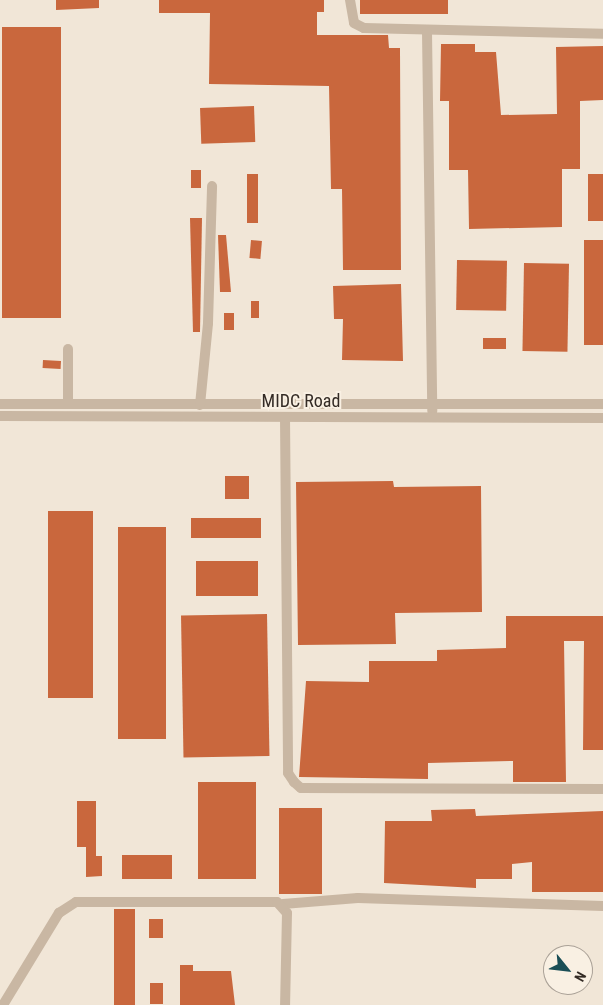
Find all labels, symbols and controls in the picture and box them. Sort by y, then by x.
street label: MIDC Road [262,390,340,412]
north arrow [543,945,593,995]
text: N [571,969,589,984]

